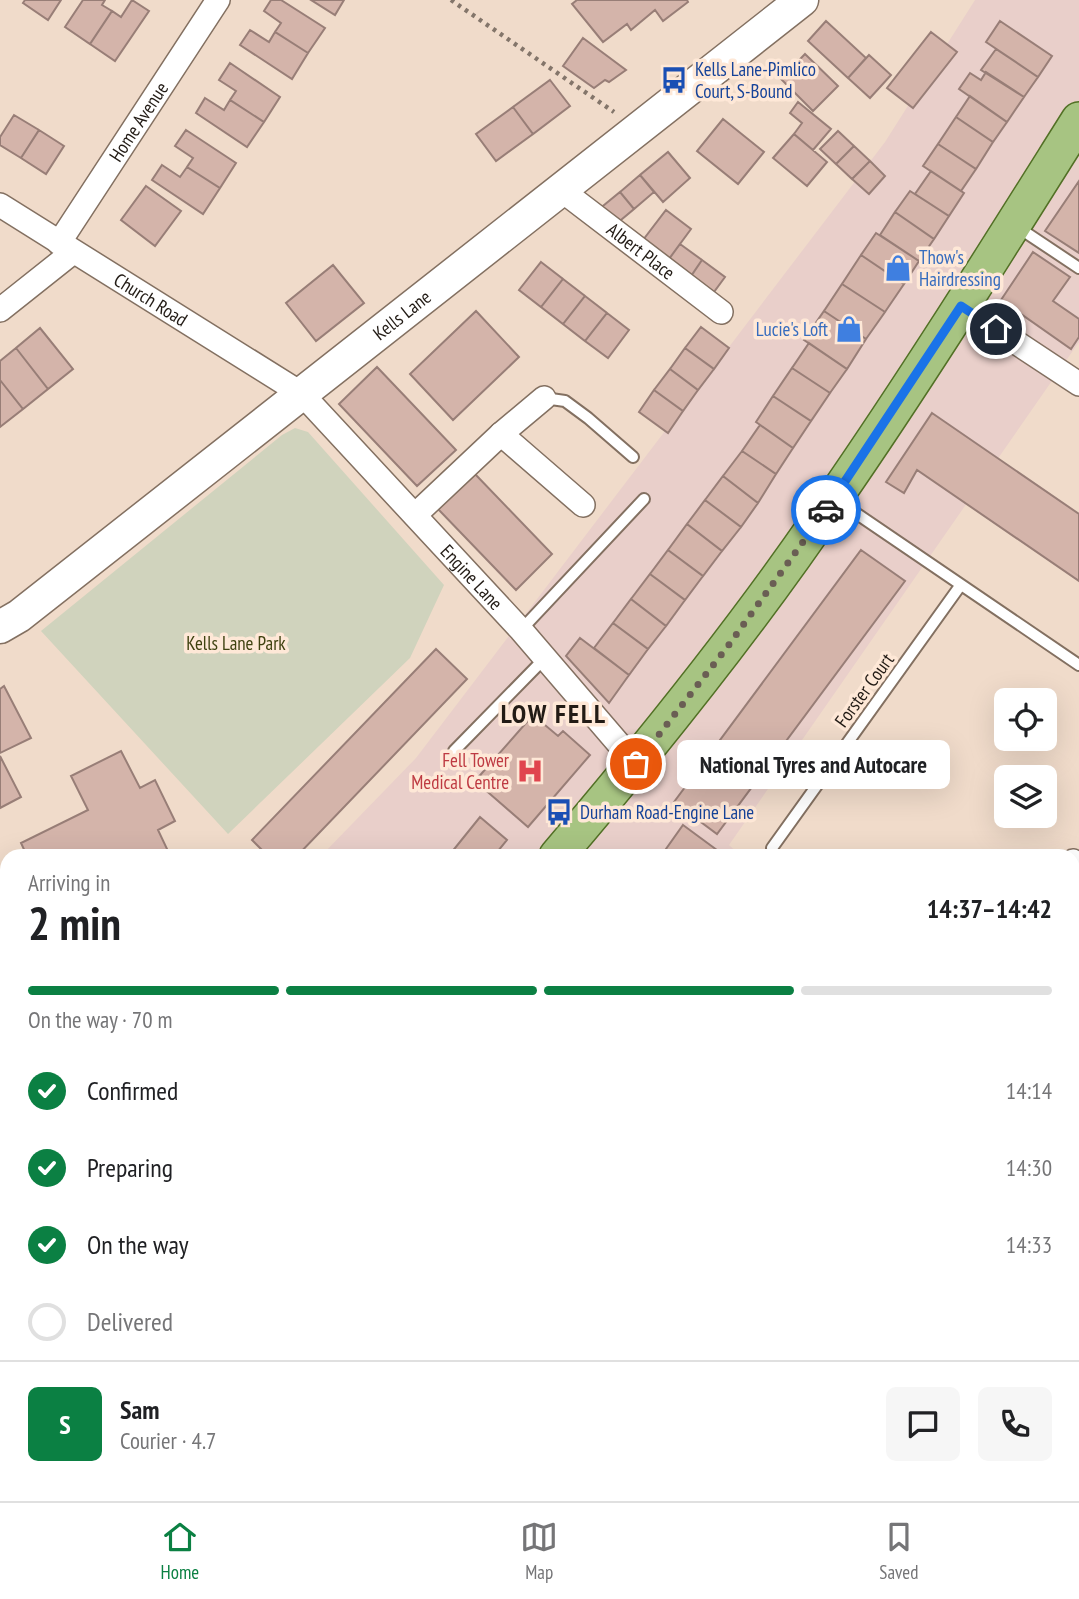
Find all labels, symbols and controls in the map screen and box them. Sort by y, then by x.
place label: Kells Lane-Pimlico Court, S-Bound [695,57,816,103]
bus stop icon: Kells Lane-Pimlico Court, S-Bound [659,65,689,95]
street label: Home Avenue [104,77,173,166]
street label: Albert Place [602,217,680,285]
place label: Thow's Hairdressing [919,245,1001,291]
shop icon: Thow's Hairdressing [883,253,913,283]
street label: Church Road [110,267,192,331]
street label: Kells Lane [368,285,436,345]
pin [966,299,1026,359]
icon: home [977,310,1015,348]
shop icon: Lucie's Loft [834,314,864,344]
place label: Lucie's Loft [756,317,829,341]
courier [791,475,861,545]
icon: car [807,491,845,529]
street label: Engine Lane [436,539,508,615]
park label: Kells Lane Park [186,631,286,655]
street label: Forster Court [829,648,899,732]
map controls [994,688,1057,828]
button: locate [994,688,1057,751]
district label: LOW FELL [501,697,607,730]
pin [606,734,666,794]
callout: National Tyres and Autocare [678,740,951,788]
icon: bag [617,745,655,783]
place label: Fell Tower Medical Centre [411,748,510,794]
text: National Tyres and Autocare [700,750,927,779]
hospital icon: Fell Tower Medical Centre [515,756,545,786]
button: layers [994,765,1057,828]
bus stop icon: Durham Road-Engine Lane [544,797,574,827]
place label: Durham Road-Engine Lane [580,800,754,824]
text: Arriving in [28,868,110,897]
text: 14:37–14:42 [927,892,1052,925]
text: 2 min [28,893,121,953]
text: On the way · 70 m [28,1005,172,1034]
icon: check [28,1072,66,1110]
text: Confirmed [87,1074,178,1107]
text: 14:14 [1006,1076,1052,1105]
icon: check [28,1149,66,1187]
text: Preparing [87,1151,173,1184]
text: 14:30 [1006,1153,1052,1182]
icon: check [28,1226,66,1264]
text: On the way [87,1228,189,1261]
text: 14:33 [1006,1230,1052,1259]
text: Delivered [87,1305,173,1338]
button: chat [886,1387,960,1461]
button: phone [978,1387,1052,1461]
text: Sam [120,1393,159,1426]
text: S [59,1408,71,1441]
text: Courier · 4.7 [120,1426,216,1455]
tab: Home [161,1518,199,1584]
tab: Map [520,1518,558,1584]
tab: Saved [879,1518,918,1584]

